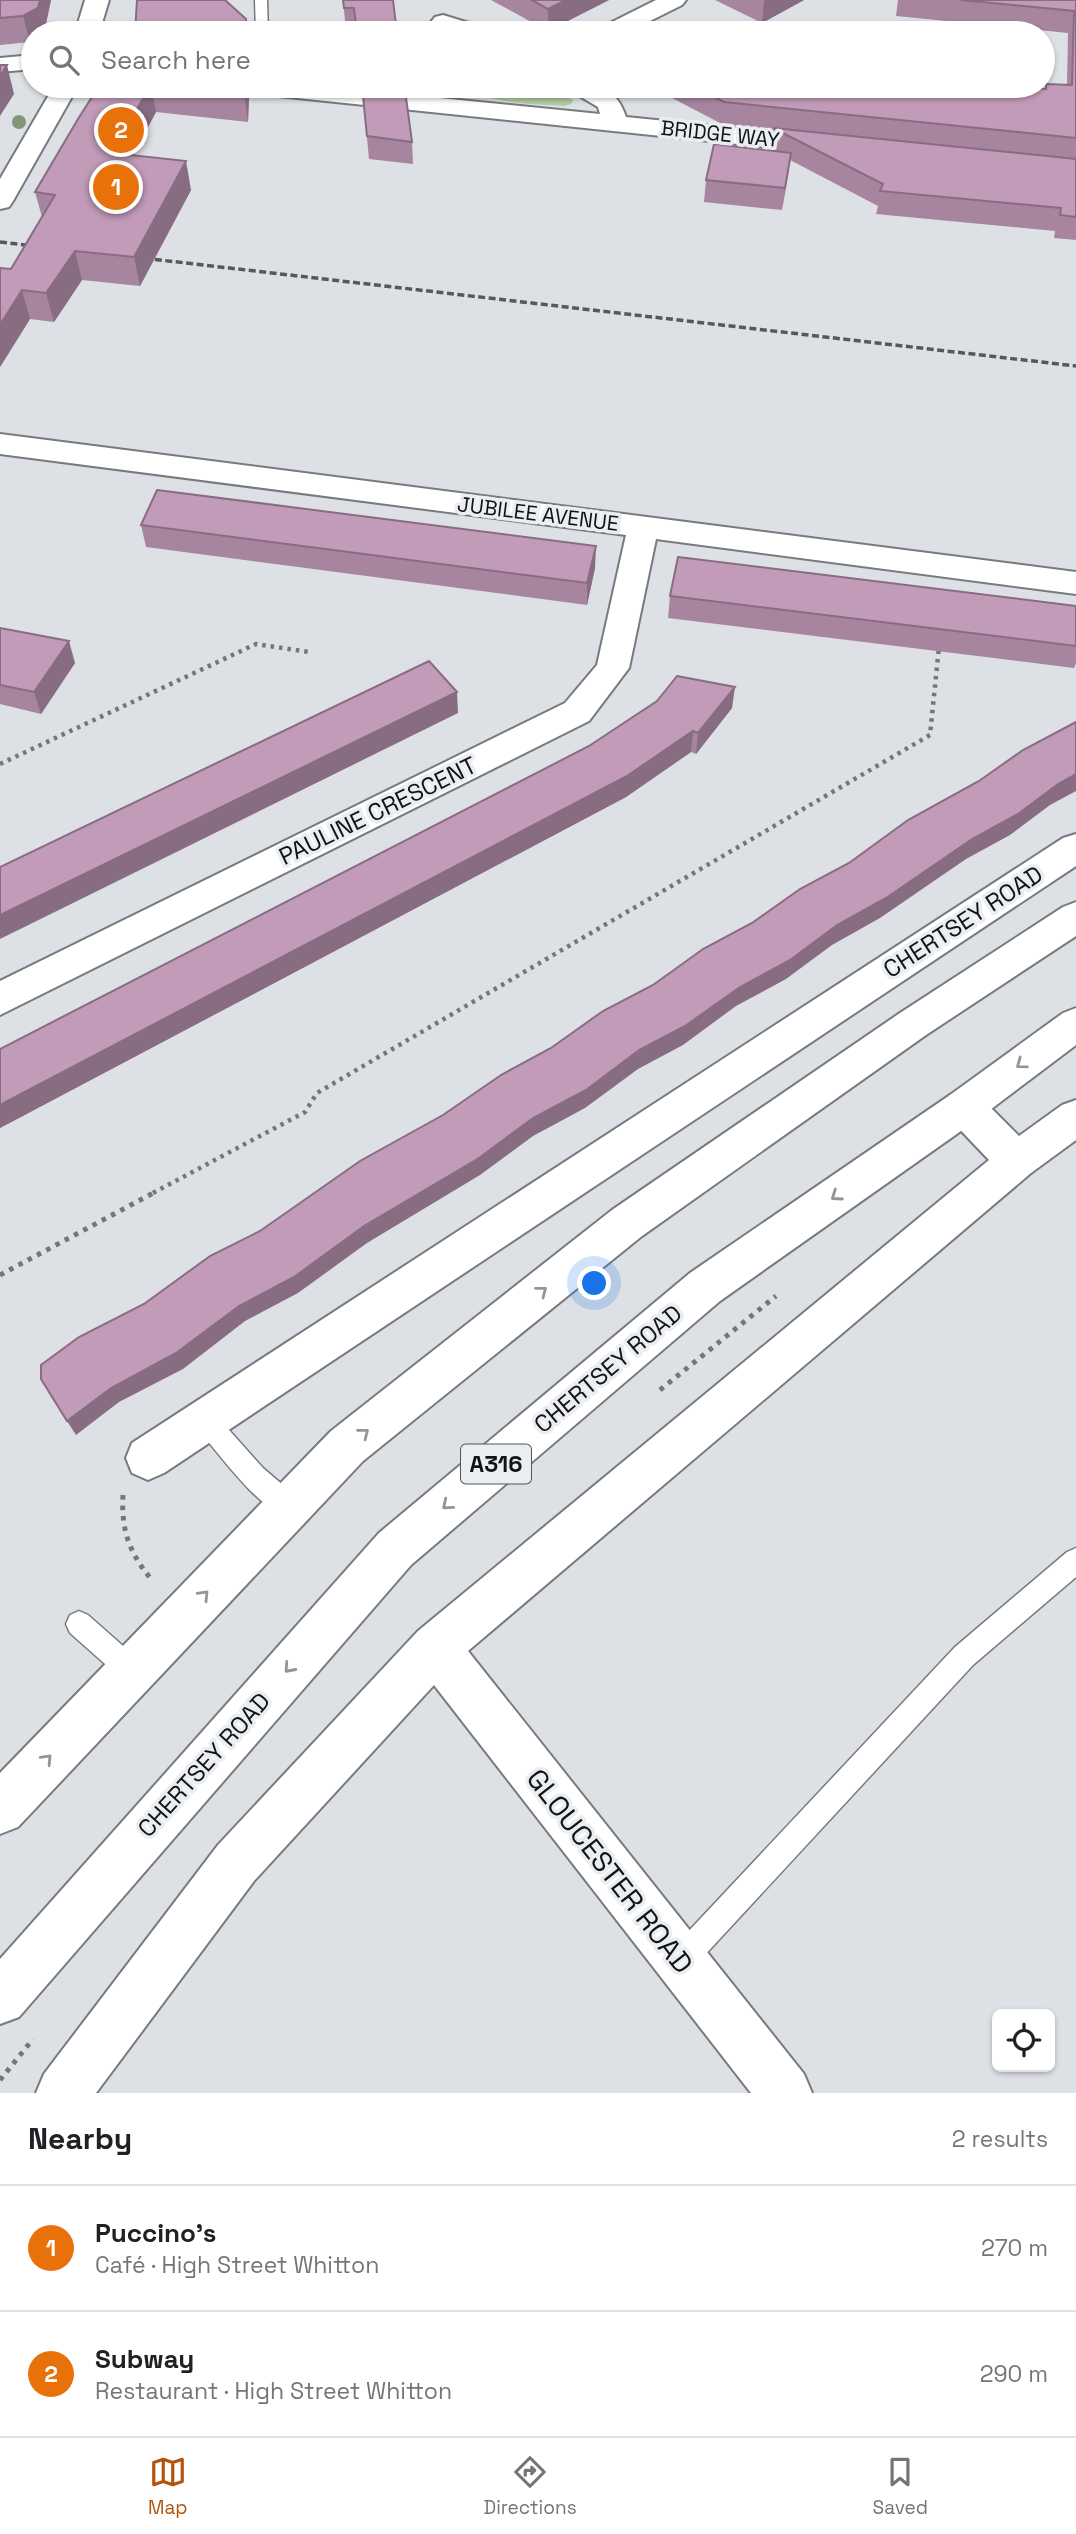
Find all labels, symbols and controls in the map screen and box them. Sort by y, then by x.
search box [21,21,1055,98]
icon: search [45,41,83,79]
text: Search here [101,43,251,77]
pin: 2 [98,104,144,156]
street label: BRIDGE WAY [659,114,781,153]
pin: 1 [93,161,139,213]
street label: JUBILEE AVENUE [456,490,620,537]
street label: PAULINE CRESCENT [274,749,482,872]
street label: CHERTSEY ROAD [877,858,1048,985]
one-way arrow [1016,1056,1029,1068]
one-way arrow [831,1188,844,1200]
your location [577,1266,611,1300]
one-way arrow [533,1287,546,1299]
street label: CHERTSEY ROAD [527,1298,688,1440]
one-way arrow [356,1428,368,1441]
road number: A316 [461,1444,531,1484]
one-way arrow [443,1497,456,1509]
one-way arrow [196,1590,209,1603]
one-way arrow [285,1660,298,1673]
street label: CHERTSEY ROAD [131,1686,277,1843]
one-way arrow [39,1754,51,1767]
street label: GLOUCESTER ROAD [519,1761,701,1981]
map controls [992,2009,1055,2072]
button: locate [992,2009,1055,2072]
text: Nearby [28,2119,132,2158]
text: 2 results [952,2124,1048,2154]
text: Puccino's [95,2216,216,2250]
text: 1 [46,2233,56,2263]
text: 270 m [981,2233,1048,2263]
text: Café · High Street Whitton [95,2250,379,2280]
text: Subway [95,2342,194,2376]
text: 2 [44,2359,58,2389]
text: 290 m [980,2359,1048,2389]
text: Restaurant · High Street Whitton [95,2376,452,2406]
tab: Map [148,2453,188,2520]
tab: Directions [484,2453,577,2520]
tab: Saved [873,2453,928,2520]

